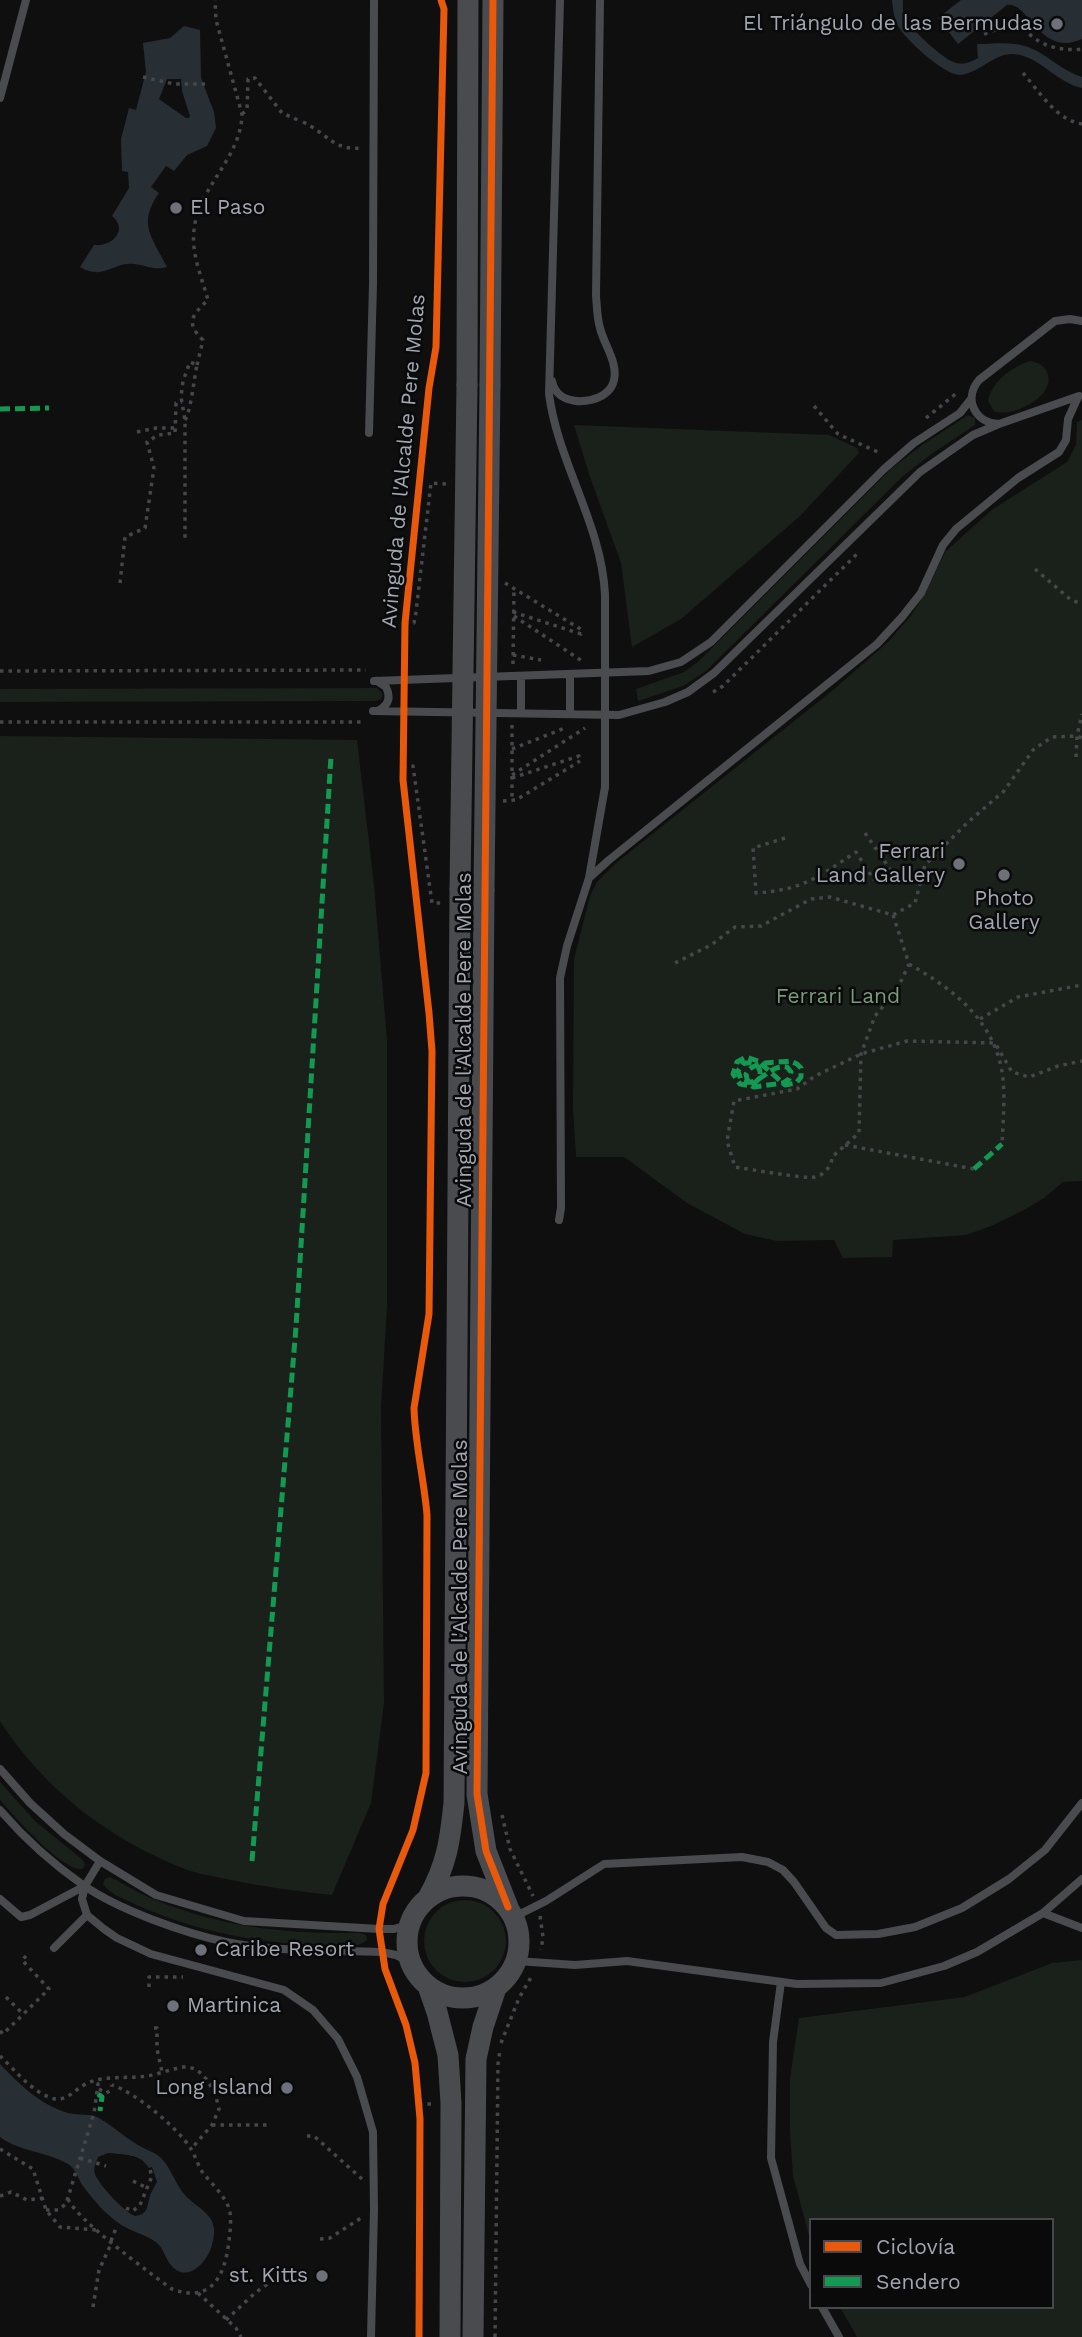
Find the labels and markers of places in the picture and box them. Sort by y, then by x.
place label: El Triángulo de las Bermudas [743,11,1043,37]
marker: El Triángulo de las Bermudas [1049,16,1065,32]
place label: El Paso [190,195,265,221]
marker: El Paso [168,200,184,216]
place label: Ferrari Land Gallery [816,839,945,889]
marker: Ferrari Land Gallery [951,856,967,872]
marker: Photo Gallery [996,867,1012,883]
place label: Photo Gallery [968,886,1040,936]
place label: Caribe Resort [215,1937,354,1963]
marker: Caribe Resort [193,1942,209,1958]
place label: Martinica [187,1993,281,2019]
marker: Martinica [165,1998,181,2014]
place label: Long Island [155,2075,273,2101]
marker: Long Island [279,2080,295,2096]
place label: st. Kitts [229,2263,308,2289]
marker: st. Kitts [314,2268,330,2284]

